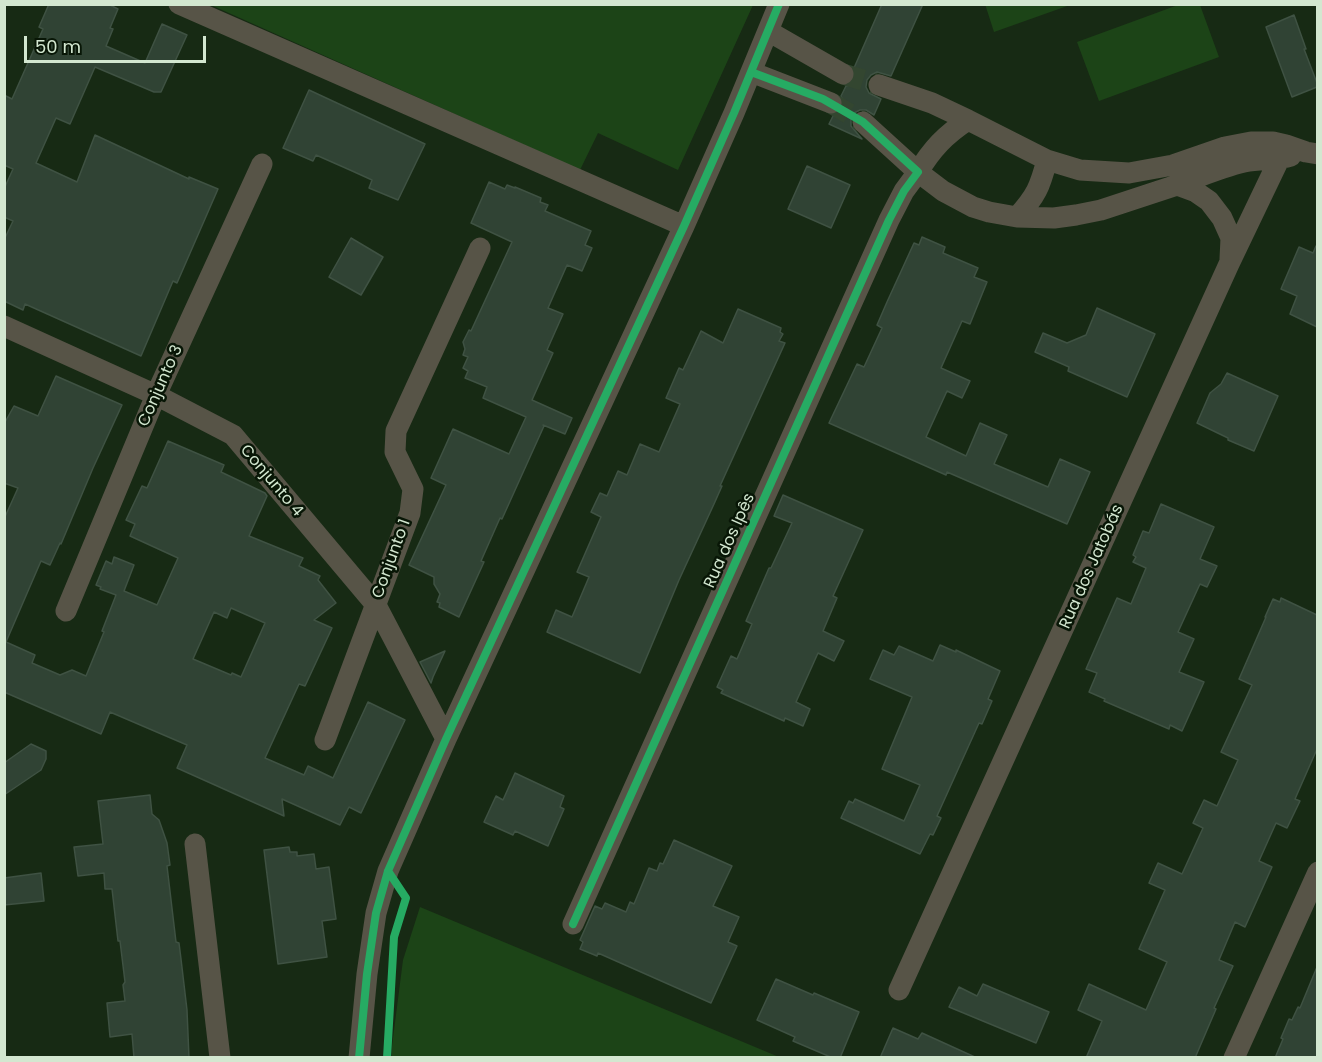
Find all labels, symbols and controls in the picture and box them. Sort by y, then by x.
scale bar [27,24,208,62]
text: 50 m [35,34,81,59]
street label: Conjunto 3 [135,342,187,430]
street label: Conjunto 4 [235,441,307,521]
street label: Rua dos Ipês [701,491,759,591]
street label: Rua dos Jatobás [1056,502,1128,632]
street label: Conjunto 1 [369,517,415,601]

